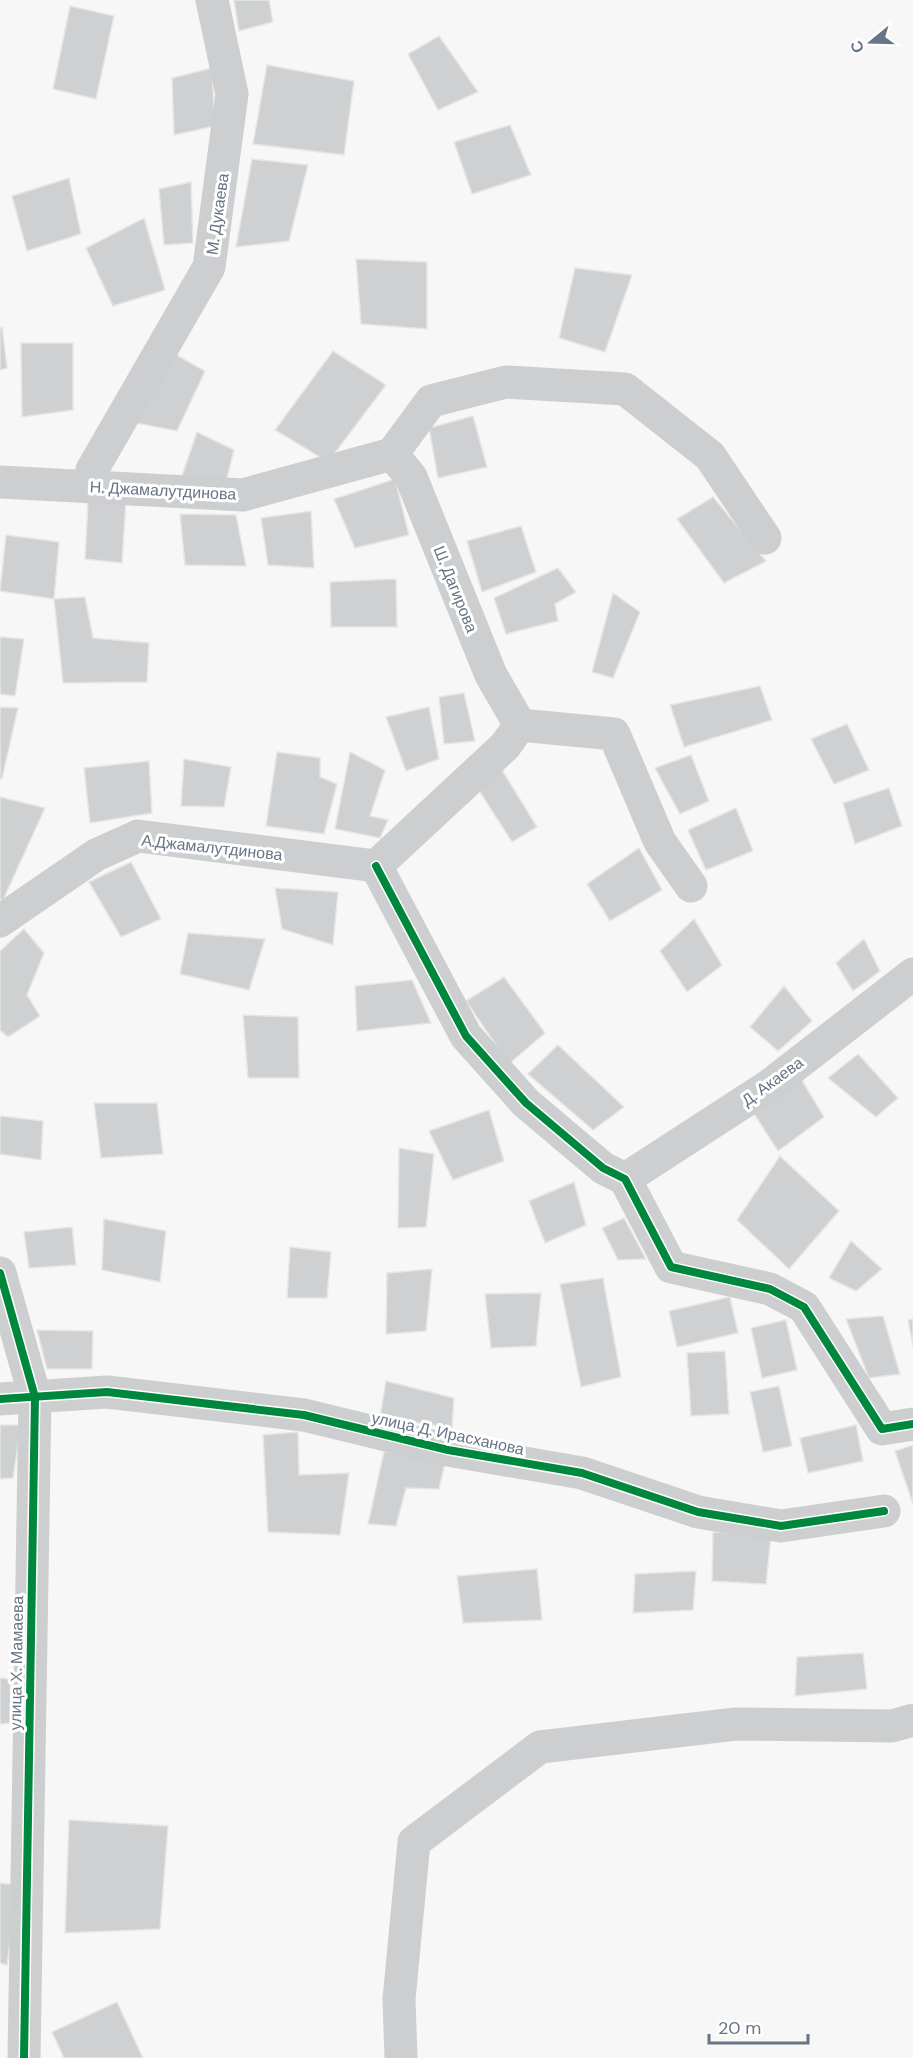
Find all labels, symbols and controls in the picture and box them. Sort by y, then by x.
north arrow [841,12,901,72]
text: С [845,37,869,56]
street label: М. Дукаева [201,172,234,256]
street label: Н. Джамалутдинова [89,476,237,505]
street label: Ш. Дагирова [429,543,482,636]
street label: А.Джамалутдинова [140,830,284,865]
street label: Д. Акаева [737,1052,807,1111]
street label: улица Д. Ирасханова [370,1407,526,1460]
street label: улица Х. Мамаева [5,1595,28,1731]
scale bar [709,2007,808,2045]
text: 20 m [718,2016,761,2040]

